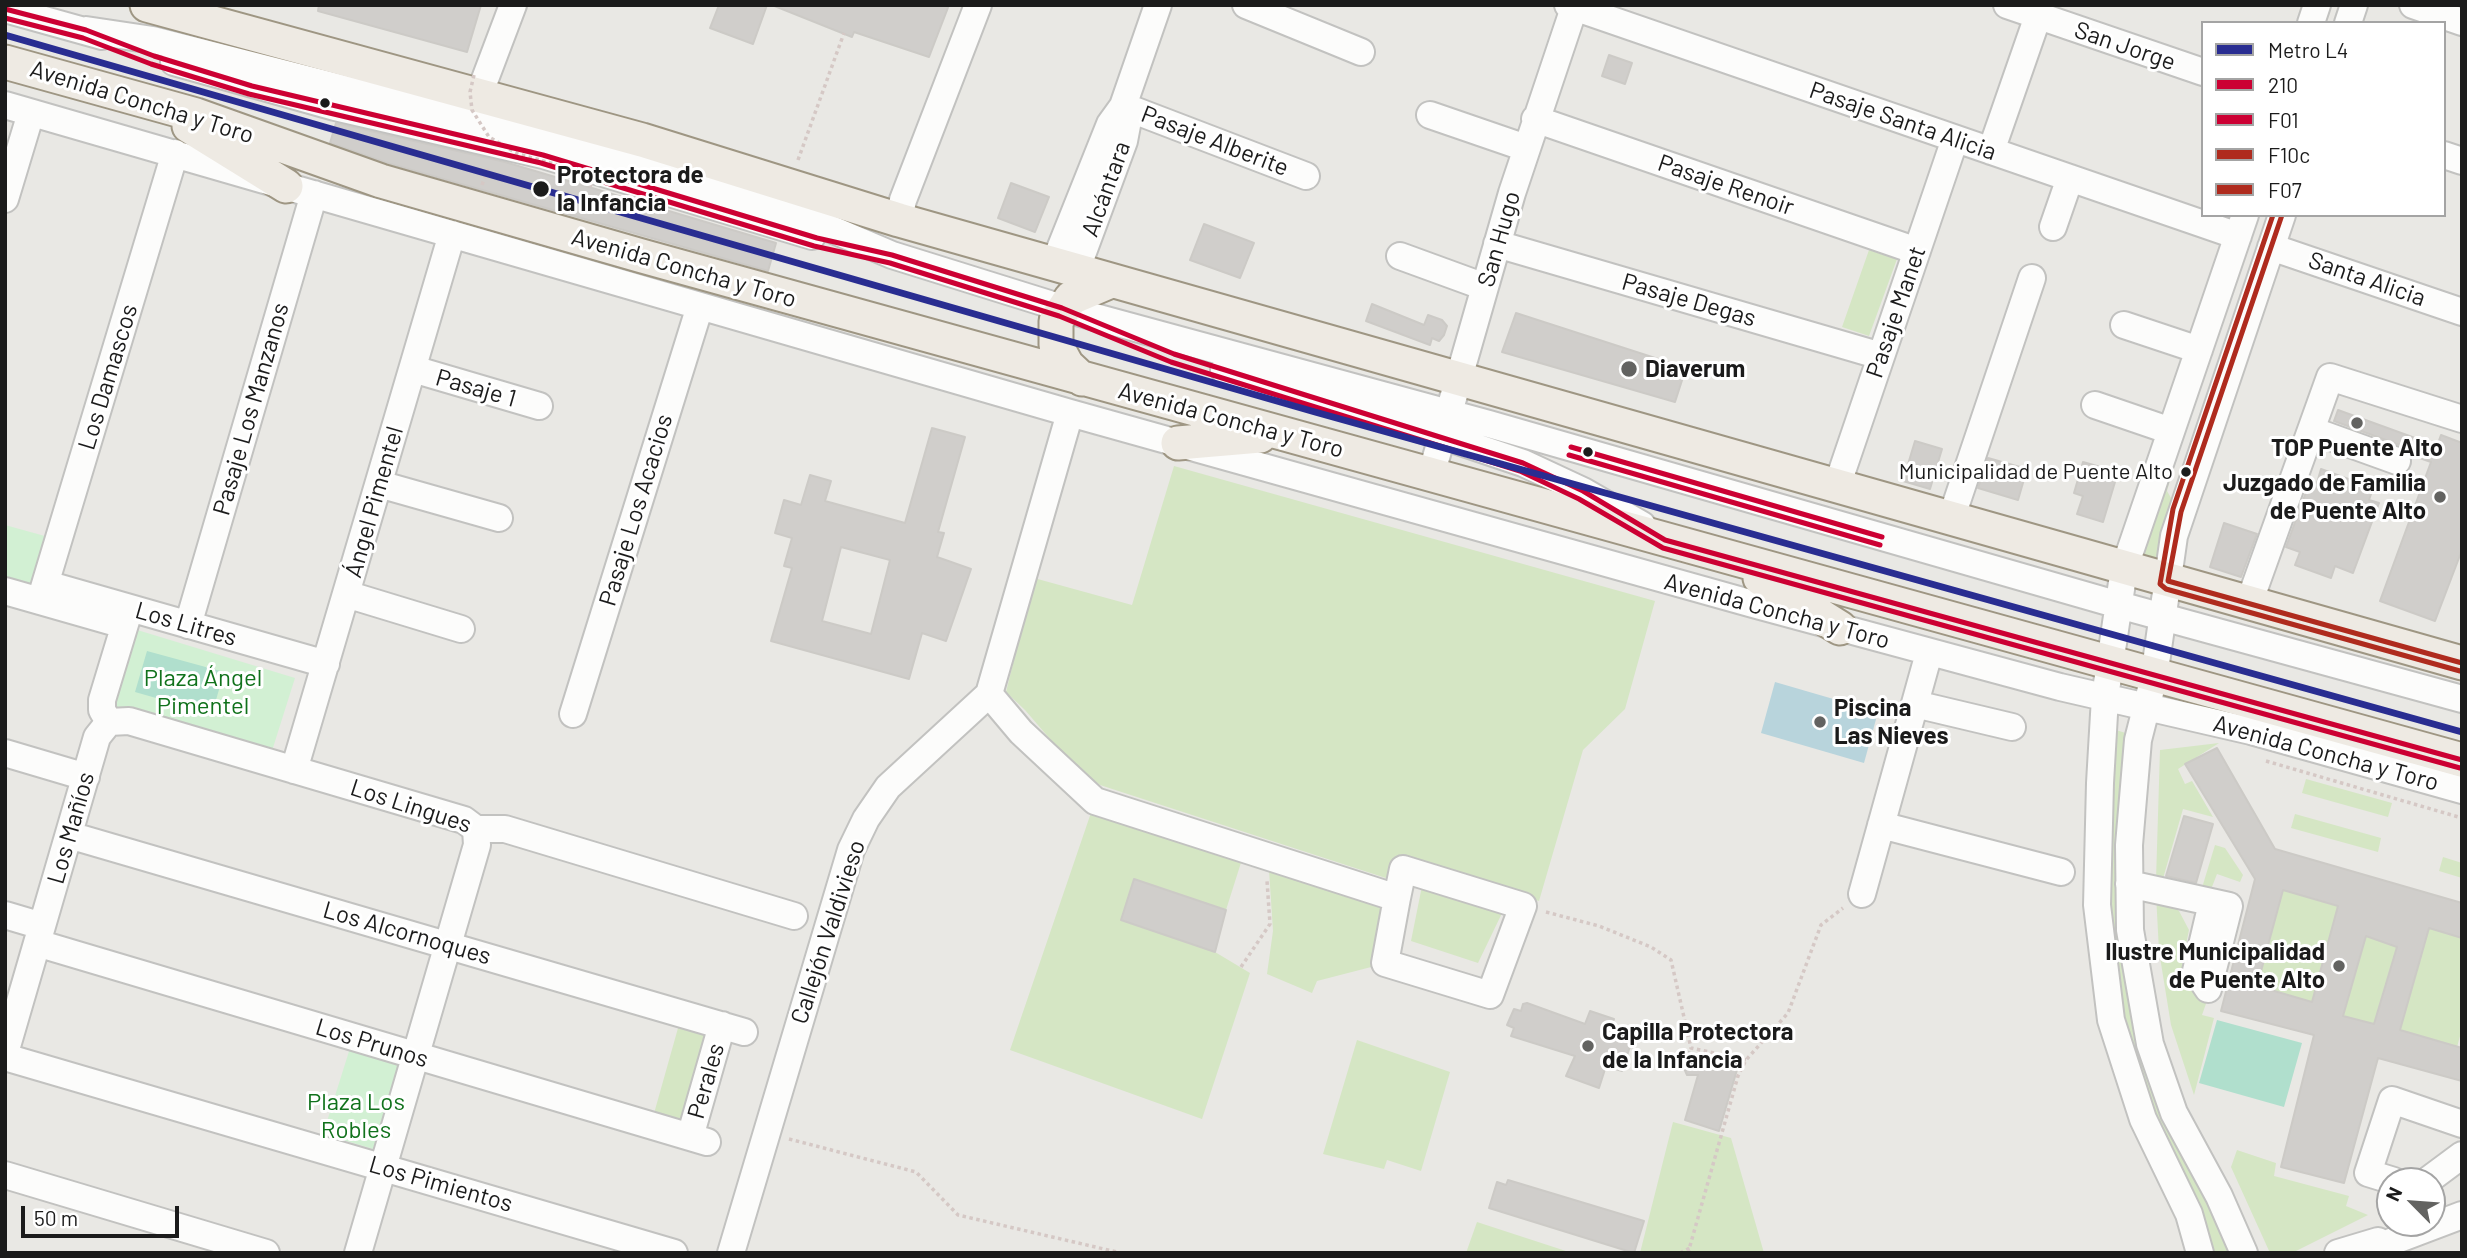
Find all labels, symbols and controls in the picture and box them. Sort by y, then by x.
street label: San Jorge [2071,15,2179,77]
legend [2201,21,2446,217]
text: Metro L4 [2268,37,2348,62]
street label: Avenida Concha y Toro [27,54,257,150]
text: 210 [2268,72,2298,97]
street label: Pasaje Santa Alicia [1806,76,2000,166]
unlabelled marker [318,96,332,110]
street label: Pasaje Alberite [1137,100,1293,182]
text: F01 [2268,107,2299,132]
street label: Alcántara [1075,137,1137,241]
text: F10c [2268,142,2310,167]
street label: Pasaje Renoir [1654,148,1798,222]
place label: Protectora de la Infancia [557,161,704,217]
text: F07 [2268,177,2302,202]
marker: Protectora de la Infancia [531,179,551,199]
street label: San Hugo [1472,188,1526,290]
street label: Avenida Concha y Toro [568,222,800,314]
street label: Pasaje Manet [1860,242,1932,382]
street label: Santa Alicia [2305,246,2429,312]
street label: Pasaje Degas [1619,267,1759,333]
street label: Pasaje Los Manzanos [207,300,295,518]
street label: Los Damascos [72,301,144,453]
place label: Diaverum [1645,355,1745,383]
marker: Diaverum [1619,359,1639,379]
street label: Pasaje 1 [433,363,519,413]
street label: Avenida Concha y Toro [1115,376,1347,464]
street label: Pasaje Los Acacios [593,411,679,609]
marker: TOP Puente Alto [2349,415,2365,431]
street label: Ángel Pimentel [339,423,409,581]
place label: TOP Puente Alto [2271,434,2443,462]
unlabelled marker [1581,445,1595,459]
place label: Municipalidad de Puente Alto [1899,459,2173,485]
marker: Municipalidad de Puente Alto [2179,465,2193,479]
place label: Juzgado de Familia de Puente Alto [2223,469,2426,525]
marker: Juzgado de Familia de Puente Alto [2432,489,2448,505]
street label: Avenida Concha y Toro [1661,567,1893,655]
street label: Los Litres [132,596,240,652]
park label: Plaza Ángel Pimentel [144,664,262,720]
place label: Piscina Las Nieves [1834,694,1948,750]
street label: Avenida Concha y Toro [2210,709,2442,797]
marker: Piscina Las Nieves [1812,714,1828,730]
street label: Los Mañíos [41,769,101,887]
street label: Los Lingues [347,773,475,839]
street label: Callejón Valdivieso [785,836,871,1028]
street label: Los Alcornoques [320,895,494,971]
place label: Ilustre Municipalidad de Puente Alto [2105,938,2325,994]
marker: Ilustre Municipalidad de Puente Alto [2331,958,2347,974]
street label: Los Prunos [312,1012,432,1074]
place label: Capilla Protectora de la Infancia [1602,1018,1793,1074]
marker: Capilla Protectora de la Infancia [1580,1038,1596,1054]
street label: Perales [682,1040,730,1122]
park label: Plaza Los Robles [307,1088,405,1144]
street label: Los Pimientos [366,1150,516,1218]
north arrow [2376,1167,2446,1237]
text: N [2380,1183,2406,1204]
scale bar [24,1192,182,1236]
text: 50 m [34,1205,78,1230]

